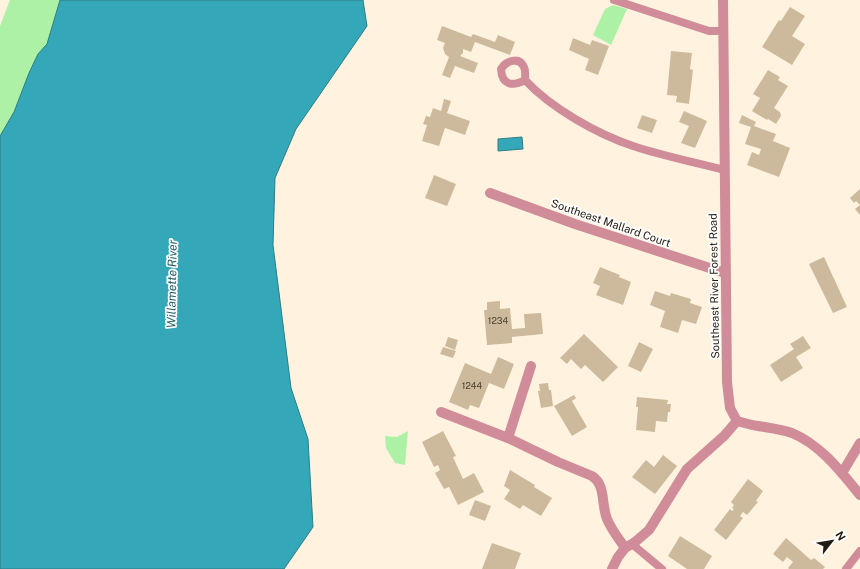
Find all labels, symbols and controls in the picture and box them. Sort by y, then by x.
street label: Southeast Mallard Court [550,197,672,249]
street label: Southeast River Forest Road [707,213,721,359]
water label: Willamette River [164,239,180,328]
house number: 1234 [488,315,509,326]
house number: 1244 [462,380,483,391]
north arrow [812,521,852,561]
text: N [833,529,848,543]

